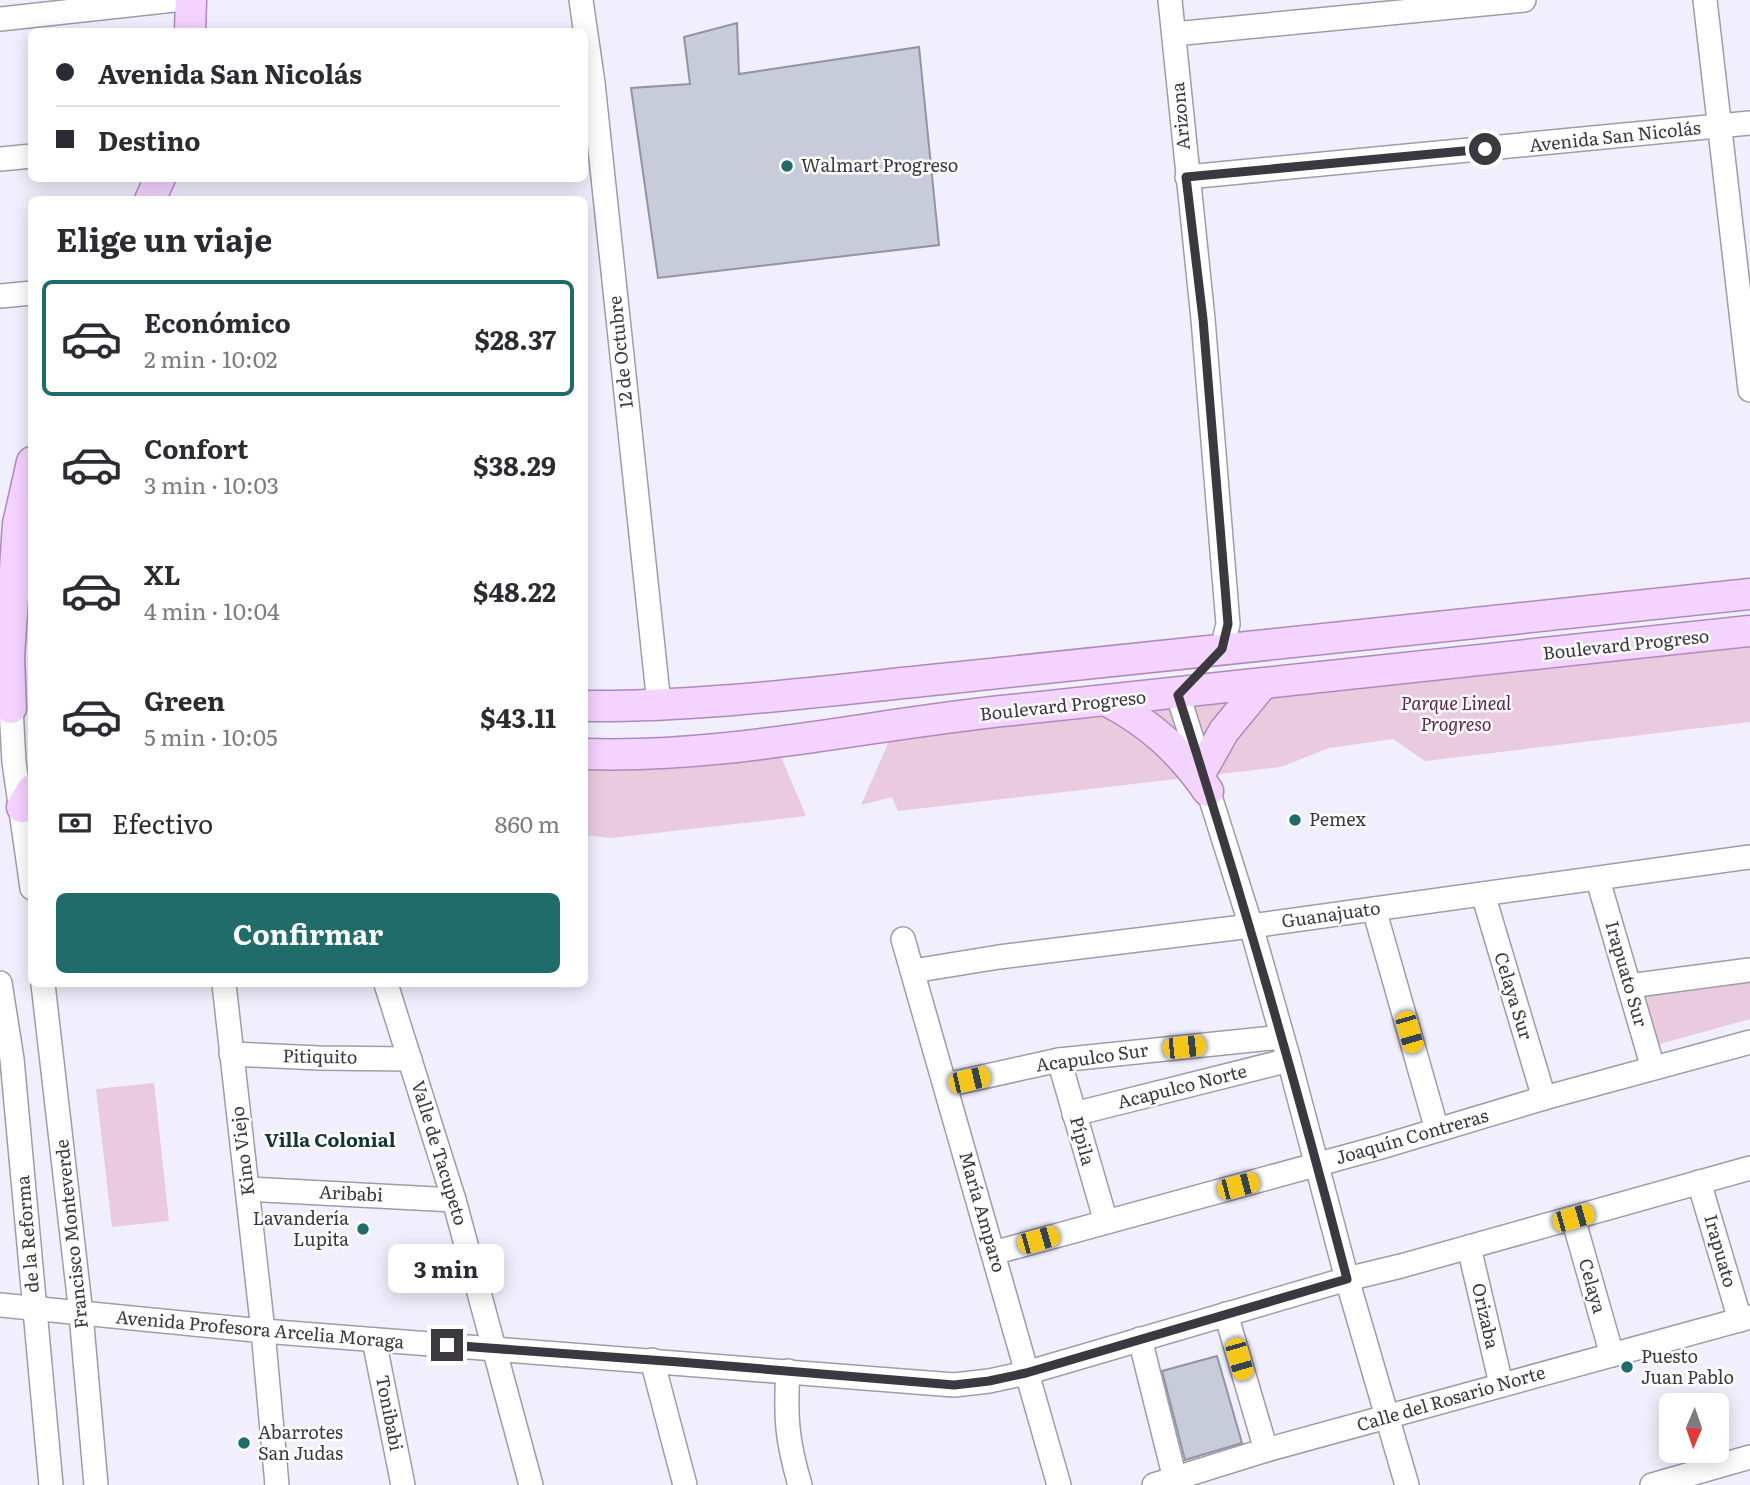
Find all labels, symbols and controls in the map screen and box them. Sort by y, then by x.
text: Avenida San Nicolás [98,53,362,92]
street label: Arizona [1163,81,1196,151]
street label: Avenida San Nicolás [1528,113,1702,158]
text: Destino [98,120,201,159]
route start [1469,133,1501,165]
place label: Walmart Progreso [801,151,958,178]
marker: Walmart Progreso [779,158,795,174]
text: Elige un viaje [56,214,272,262]
street label: 12 de Octubre [600,295,639,410]
text: Económico [144,302,291,341]
icon: car [60,307,123,370]
text: $28.37 [475,319,556,358]
text: 2 min · 10:02 [144,341,277,375]
text: Confort [144,428,248,467]
icon: car [60,433,123,496]
text: $38.29 [473,445,556,484]
text: 3 min · 10:03 [144,467,279,501]
text: XL [144,554,181,593]
icon: car [60,559,123,622]
text: $48.22 [473,571,556,610]
text: 4 min · 10:04 [144,593,280,627]
street label: Boulevard Progreso [1541,621,1710,666]
text: Green [144,680,225,719]
street label: Boulevard Progreso [978,682,1147,727]
icon: car [60,685,123,748]
park label: Parque Lineal Progreso [1401,689,1512,737]
text: $43.11 [480,697,556,736]
text: 5 min · 10:05 [144,719,278,753]
text: Efectivo [112,803,213,842]
icon: cash [56,804,94,842]
place label: Pemex [1309,805,1367,832]
text: 860 m [495,806,560,840]
marker: Pemex [1287,812,1303,828]
button: Confirmar [56,893,560,973]
street label: Guanajuato [1280,893,1382,934]
street label: Irapuato Sur [1599,918,1656,1030]
street label: Celaya Sur [1488,948,1541,1043]
car [1394,1009,1425,1055]
car [1163,1034,1206,1060]
street label: Acapulco Sur [1034,1035,1150,1078]
street label: Pitiquito [282,1041,358,1070]
street label: Acapulco Norte [1114,1056,1249,1115]
car [947,1065,992,1095]
street label: Valle de Tacupeto [406,1077,475,1228]
street label: Joaquín Contreras [1332,1101,1491,1170]
street label: Kino Viejo [223,1105,260,1197]
street label: Pípila [1064,1113,1103,1168]
district label: Villa Colonial [264,1125,396,1153]
street label: Francisco Monteverde [47,1138,94,1330]
street label: María Amparo [953,1148,1014,1275]
car [1215,1170,1262,1202]
street label: de la Reforma [8,1174,45,1294]
street label: Aribabi [318,1177,384,1208]
car [1550,1202,1597,1234]
place label: Lavandería Lupita [253,1204,349,1252]
street label: Irapuato [1698,1211,1745,1290]
marker: Lavandería Lupita [355,1221,371,1237]
car [1015,1224,1062,1256]
callout: 3 min [389,1244,505,1292]
text: 3 min [414,1251,478,1285]
street label: Celaya [1573,1255,1614,1317]
street label: Orizaba [1466,1280,1507,1351]
street label: Avenida Profesora Arcelia Moraga [115,1302,406,1355]
route end [431,1329,463,1361]
car [1224,1336,1255,1382]
place label: Puesto Juan Pablo [1641,1342,1734,1390]
street label: Calle del Rosario Norte [1353,1358,1548,1437]
marker: Puesto Juan Pablo [1619,1359,1635,1375]
street label: Tonibabi [370,1372,411,1453]
north arrow [1659,1393,1729,1463]
map controls [1659,1393,1729,1463]
place label: Abarrotes San Judas [258,1418,343,1466]
marker: Abarrotes San Judas [236,1435,252,1451]

